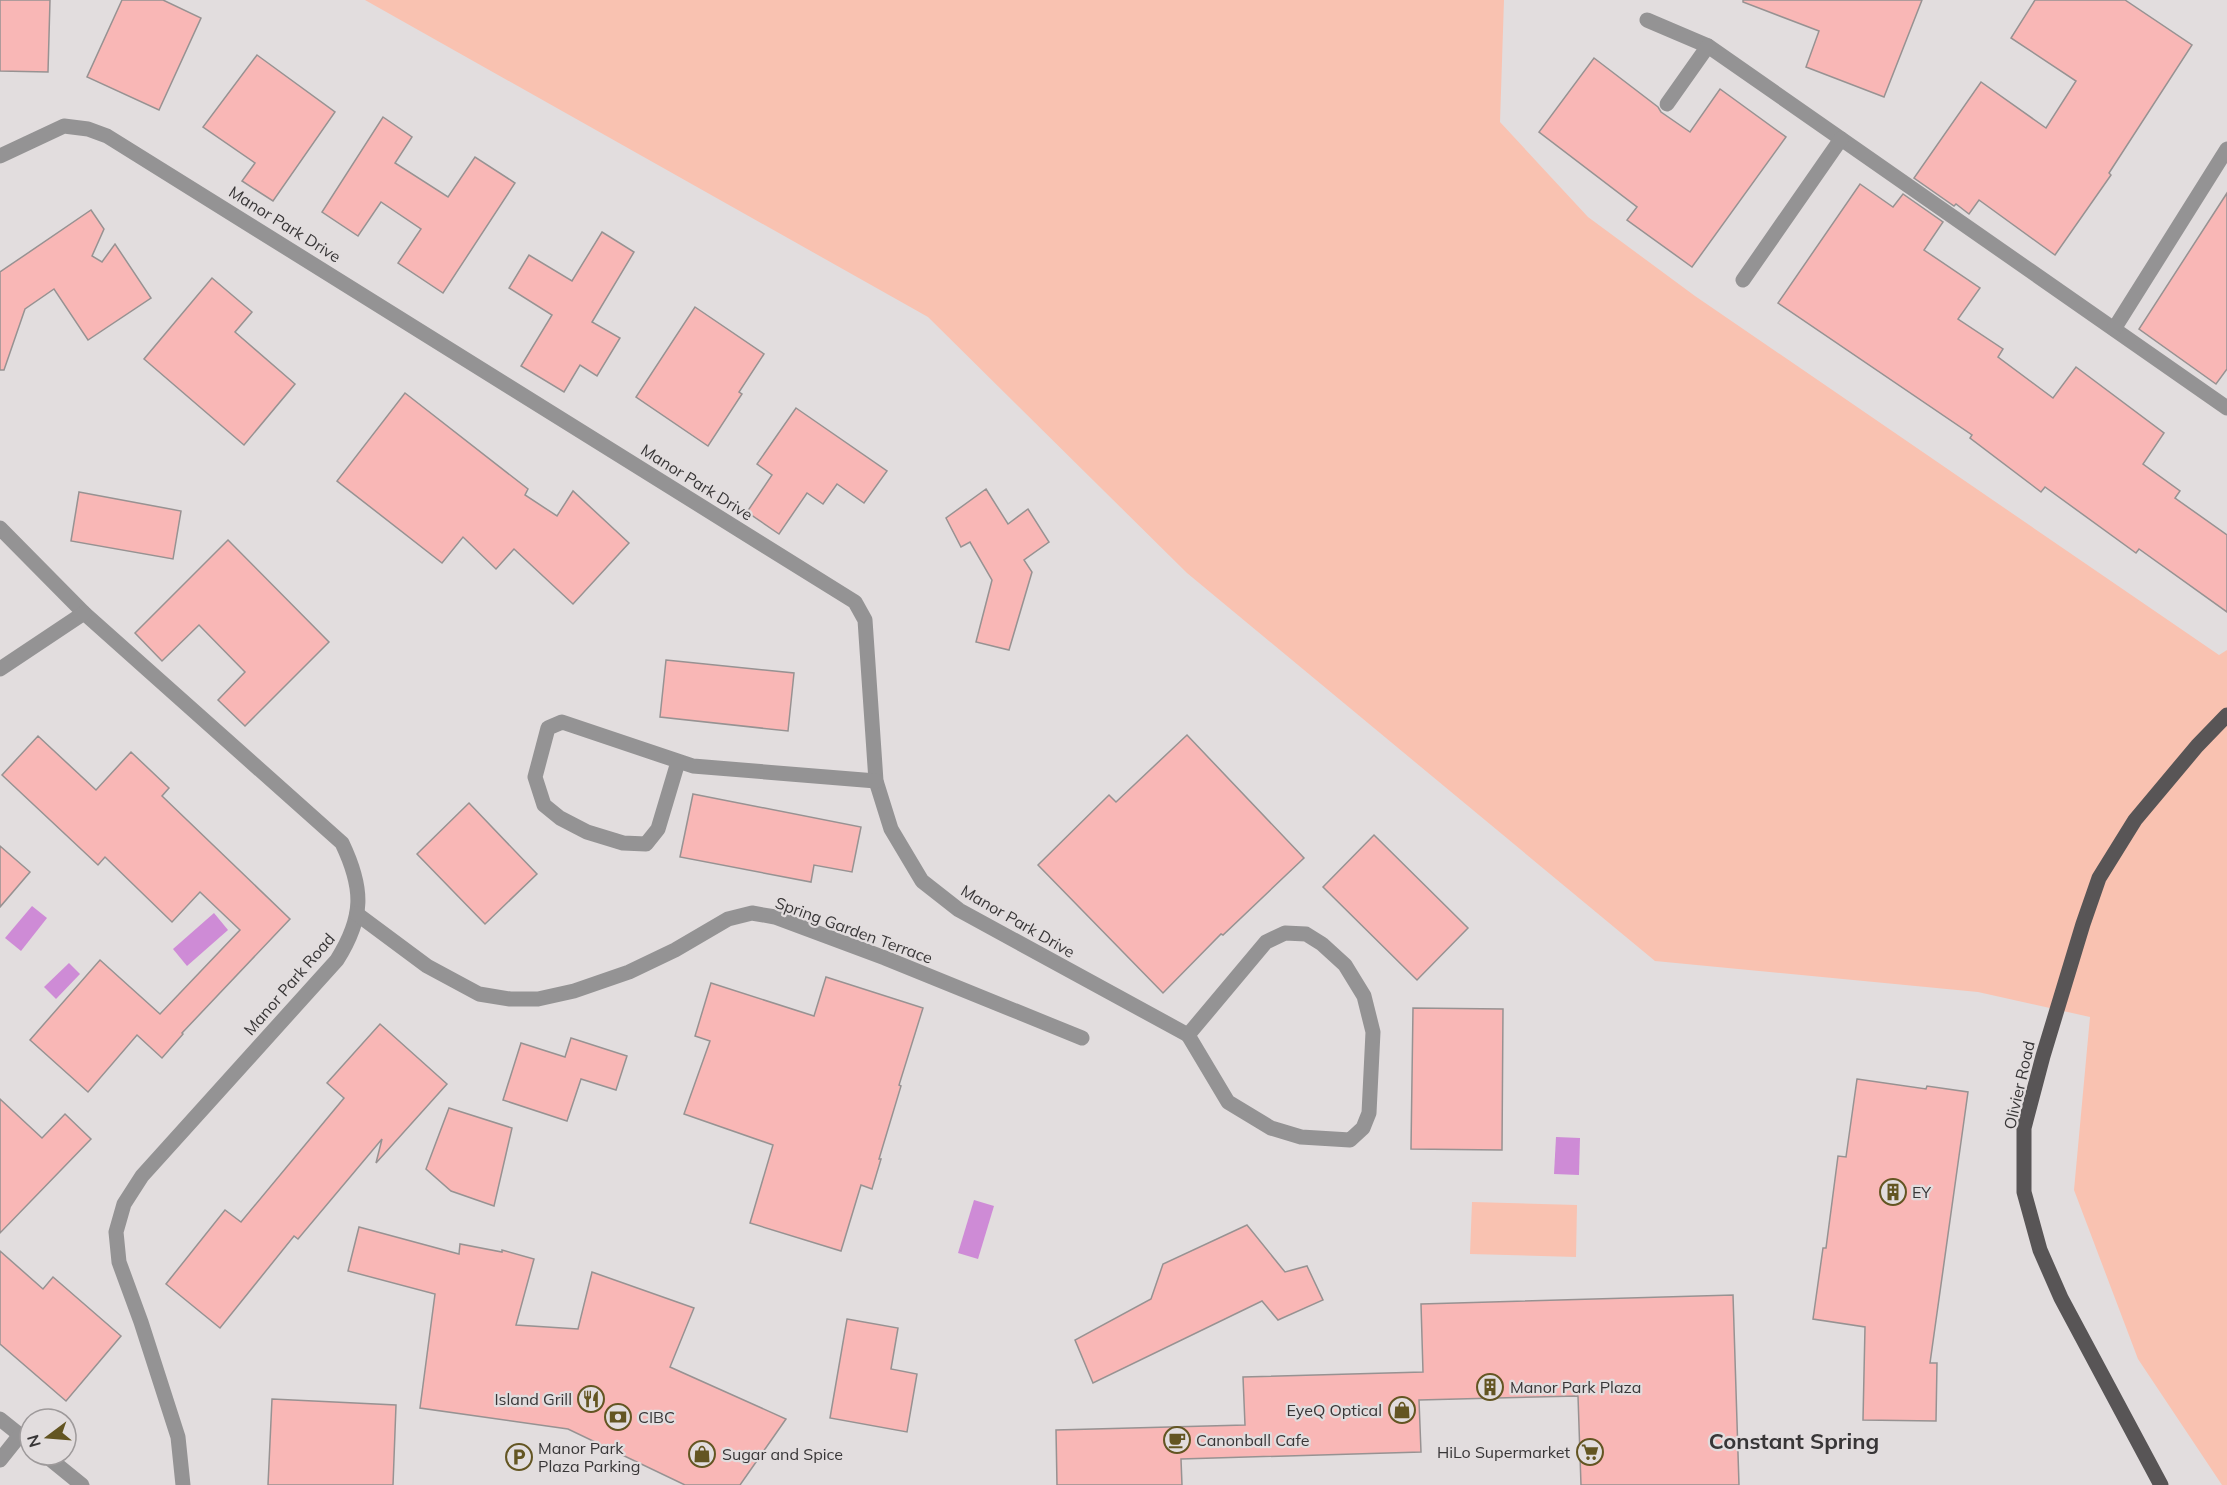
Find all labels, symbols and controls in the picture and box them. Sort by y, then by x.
street label: Manor Park Drive [225,182,345,266]
street label: Manor Park Drive [637,440,757,524]
street label: Manor Park Drive [957,880,1079,962]
street label: Spring Garden Terrace [773,892,935,968]
street label: Manor Park Road [239,929,339,1039]
street label: Olivier Road [1999,1039,2039,1131]
building icon: EY [1878,1177,1908,1207]
place label: EY [1912,1182,1931,1202]
building icon: Manor Park Plaza [1475,1372,1505,1402]
place label: Manor Park Plaza [1510,1377,1641,1397]
restaurant icon: Island Grill [576,1384,606,1414]
place label: Island Grill [494,1389,572,1409]
shop icon: EyeQ Optical [1387,1395,1417,1425]
place label: EyeQ Optical [1287,1400,1382,1420]
bank icon: CIBC [603,1402,633,1432]
north arrow [18,1407,78,1467]
place label: CIBC [638,1407,675,1427]
cafe icon: Canonball Cafe [1162,1425,1192,1455]
district label: Constant Spring [1709,1427,1879,1455]
place label: Canonball Cafe [1196,1430,1309,1450]
text: N [22,1433,45,1450]
supermarket icon: HiLo Supermarket [1575,1437,1605,1467]
place label: Manor Park Plaza Parking [538,1438,640,1476]
shop icon: Sugar and Spice [687,1439,717,1469]
parking icon: Manor Park Plaza Parking [504,1442,534,1472]
place label: HiLo Supermarket [1437,1442,1570,1462]
place label: Sugar and Spice [722,1444,843,1464]

